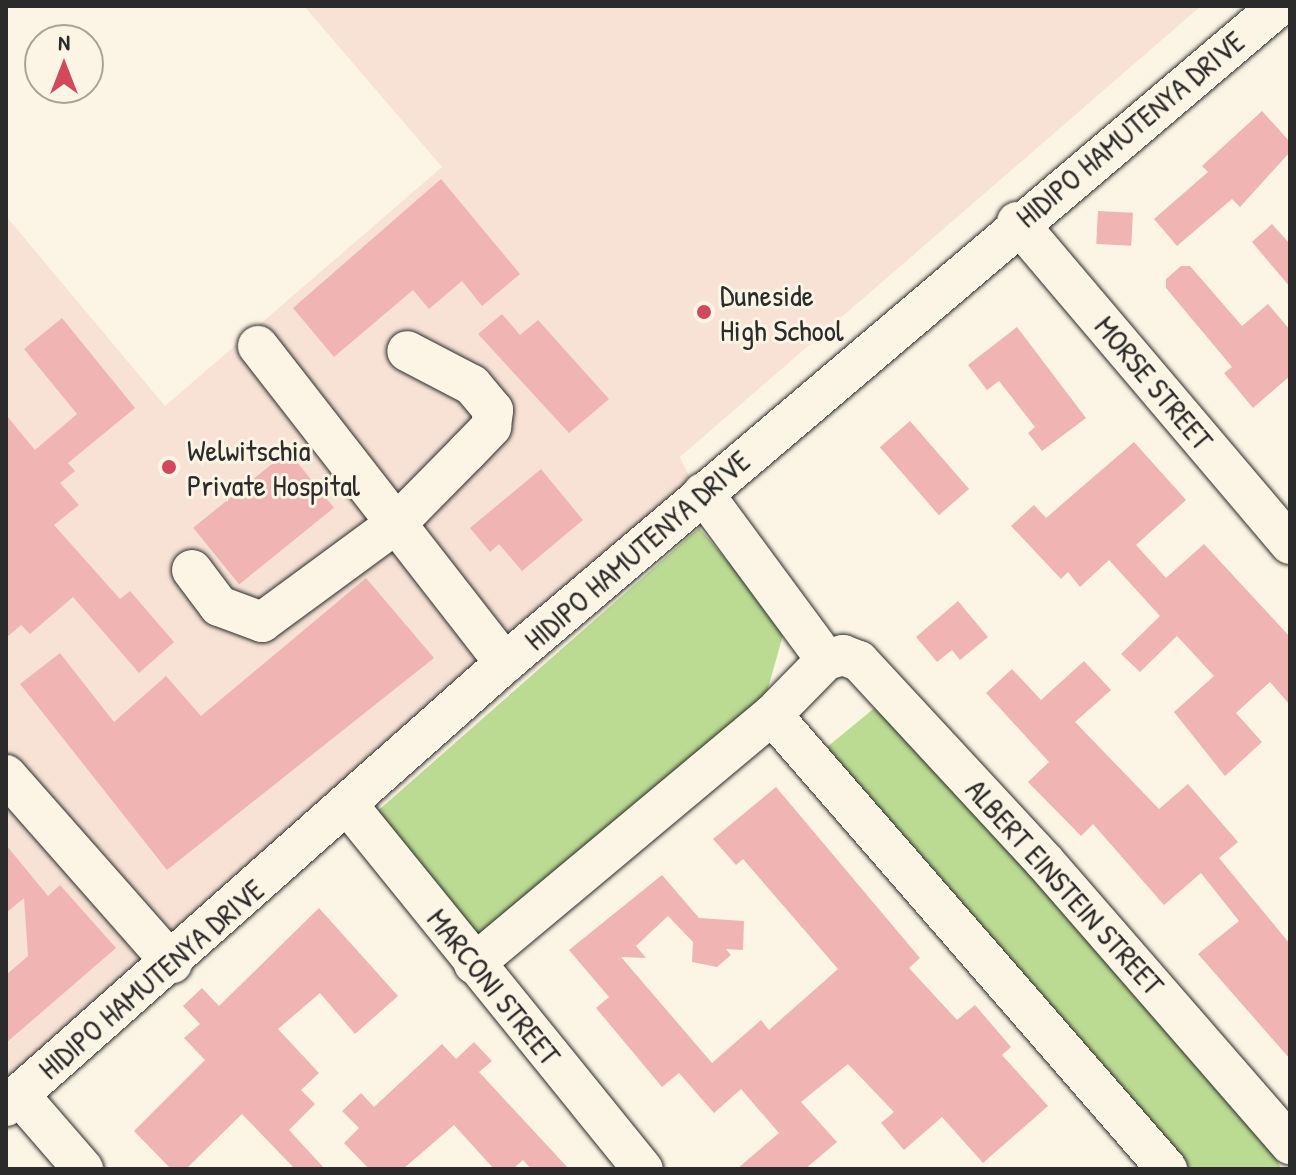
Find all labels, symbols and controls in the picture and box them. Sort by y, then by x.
street label: HIDIPO HAMUTENYA DRIVE [1009,23,1251,235]
north arrow [24,24,104,104]
text: N [58,27,70,57]
place label: Duneside High School [720,277,844,348]
marker: Duneside High School [695,303,713,321]
street label: MORSE STREET [1087,309,1221,457]
place label: Welwitschia Private Hospital [187,432,360,502]
street label: HIDIPO HAMUTENYA DRIVE [517,442,757,658]
marker: Welwitschia Private Hospital [158,456,180,478]
street label: ALBERT EINSTEIN STREET [959,772,1171,1002]
street label: HIDIPO HAMUTENYA DRIVE [31,871,271,1087]
street label: MARCONI STREET [420,901,568,1073]

